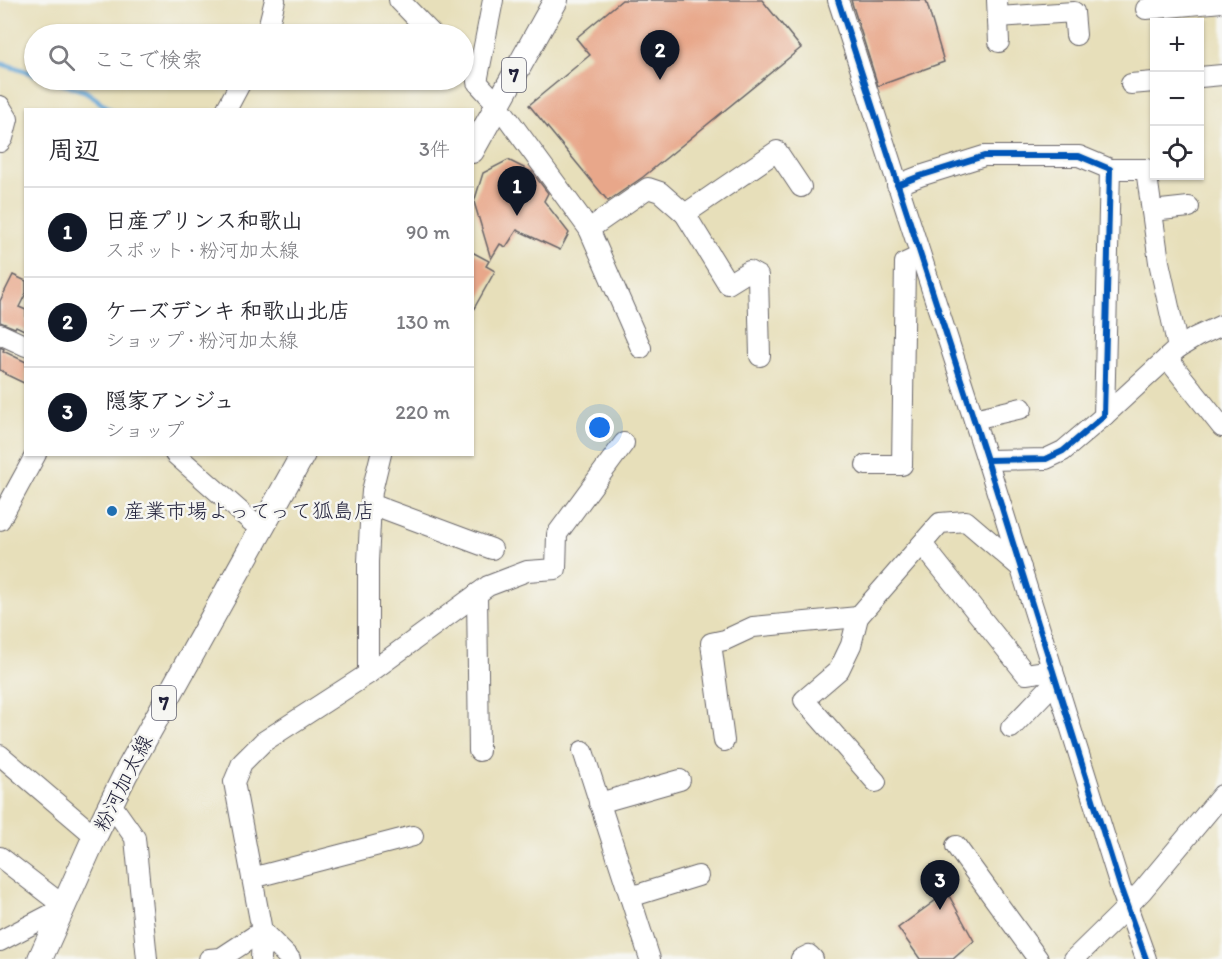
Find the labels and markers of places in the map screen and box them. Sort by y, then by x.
pin: 2 [640,31,680,80]
pin: 1 [498,166,536,216]
place label: 産業市場よってって狐島店 [124,498,375,523]
marker: 産業市場よってって狐島店 [105,504,119,518]
pin: 3 [920,860,960,910]

